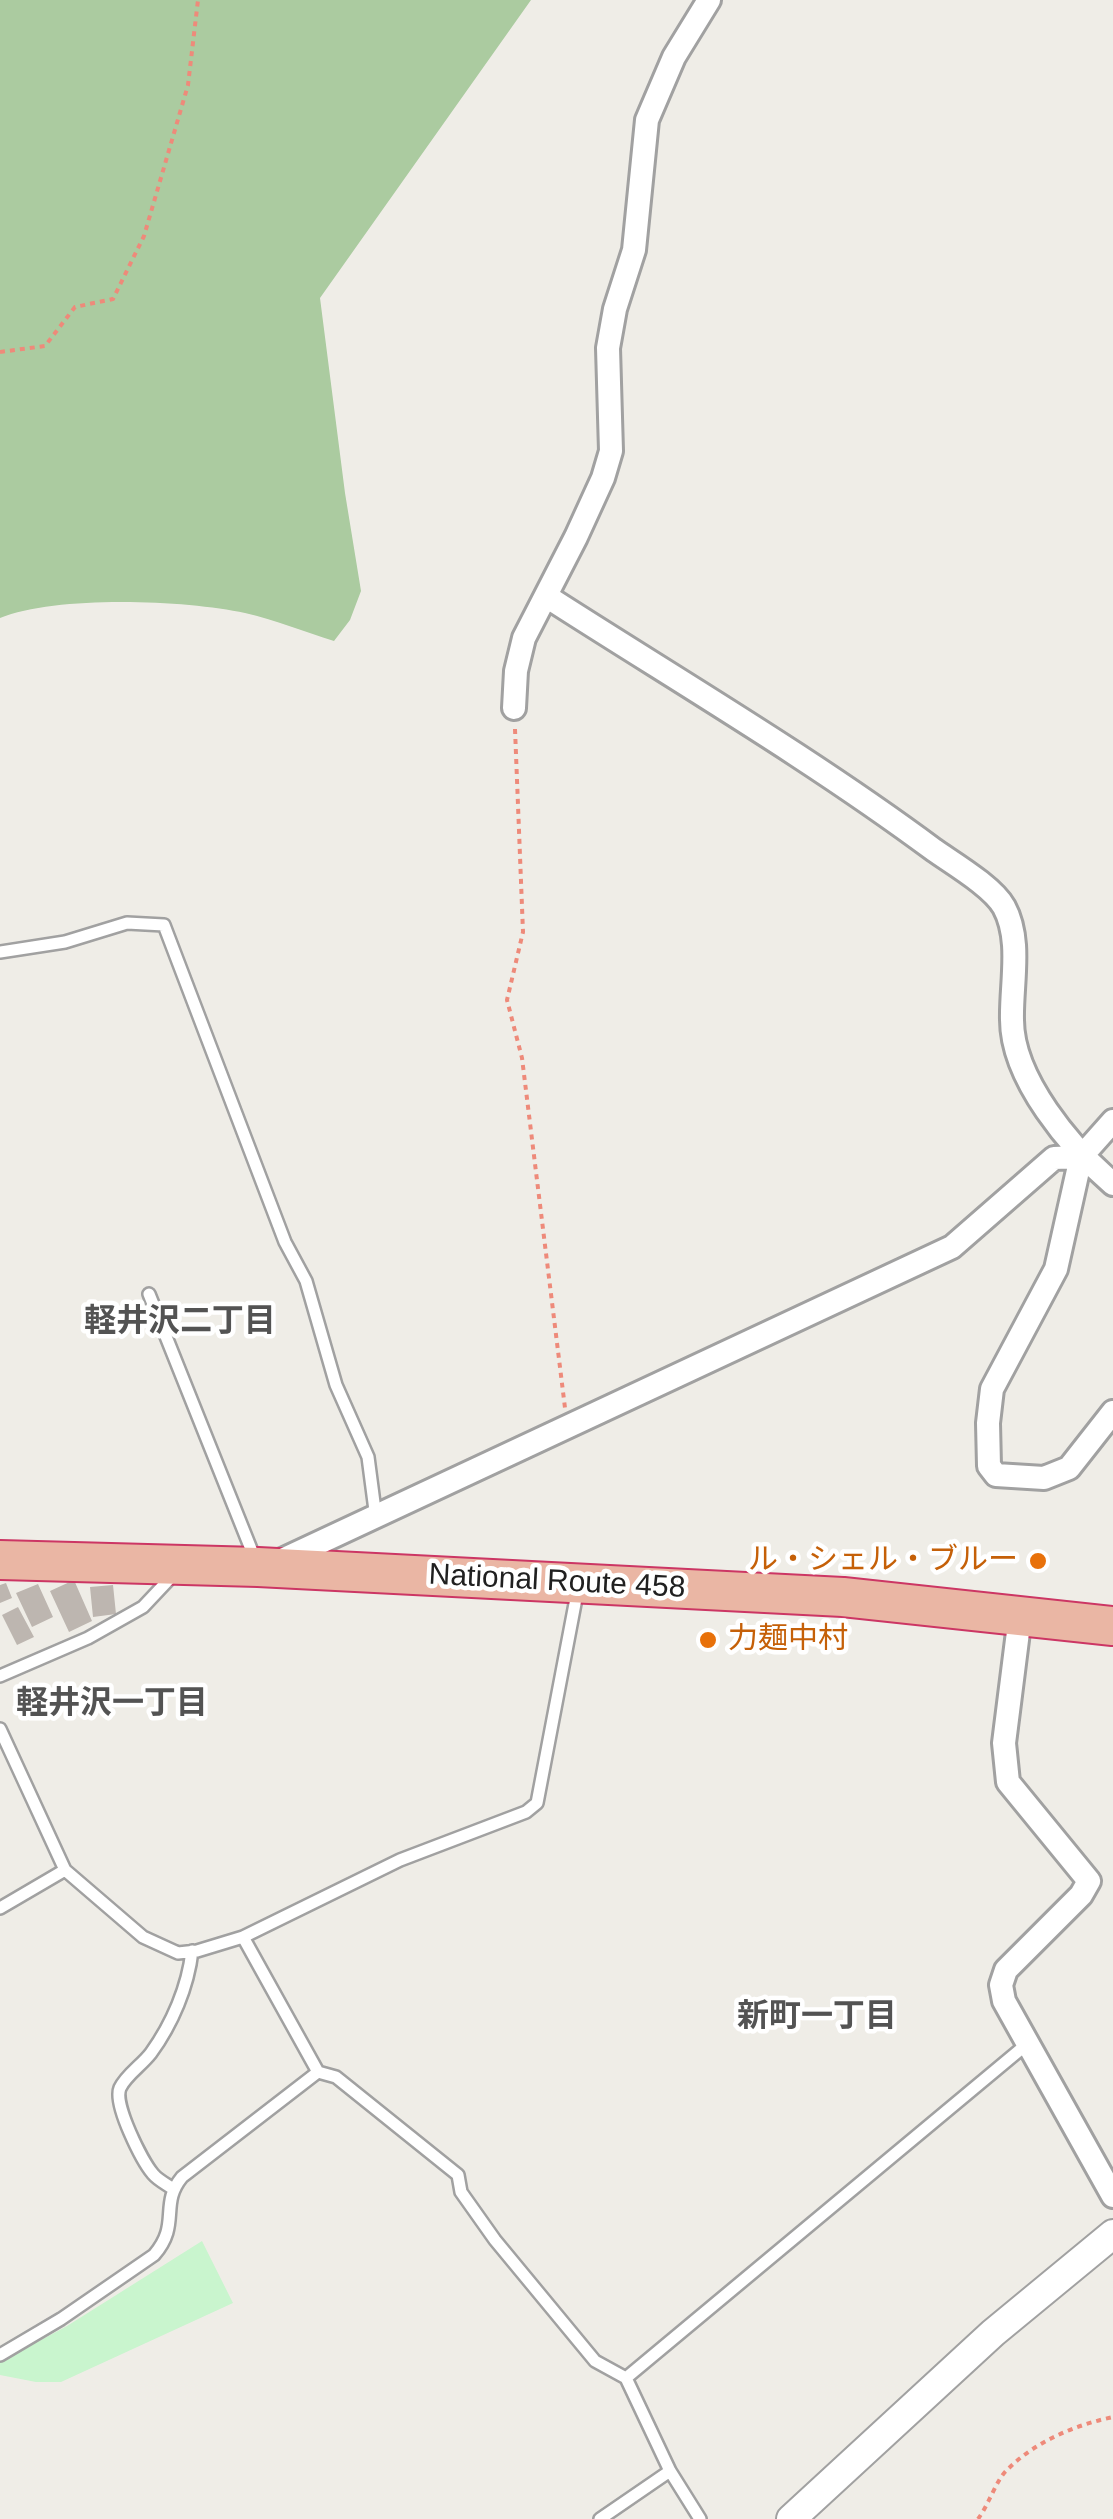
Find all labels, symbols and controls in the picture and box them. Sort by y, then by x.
district label: 軽井沢二丁目 [84,1303,276,1341]
place label: ル・シェル・ブルー [748,1543,1018,1579]
marker: ル・シェル・ブルー [1027,1550,1049,1572]
street label: National Route 458 [428,1557,686,1607]
place label: 力麺中村 [728,1622,848,1658]
marker: 力麺中村 [697,1629,719,1651]
district label: 軽井沢一丁目 [16,1685,208,1723]
district label: 新町一丁目 [737,1998,897,2036]

